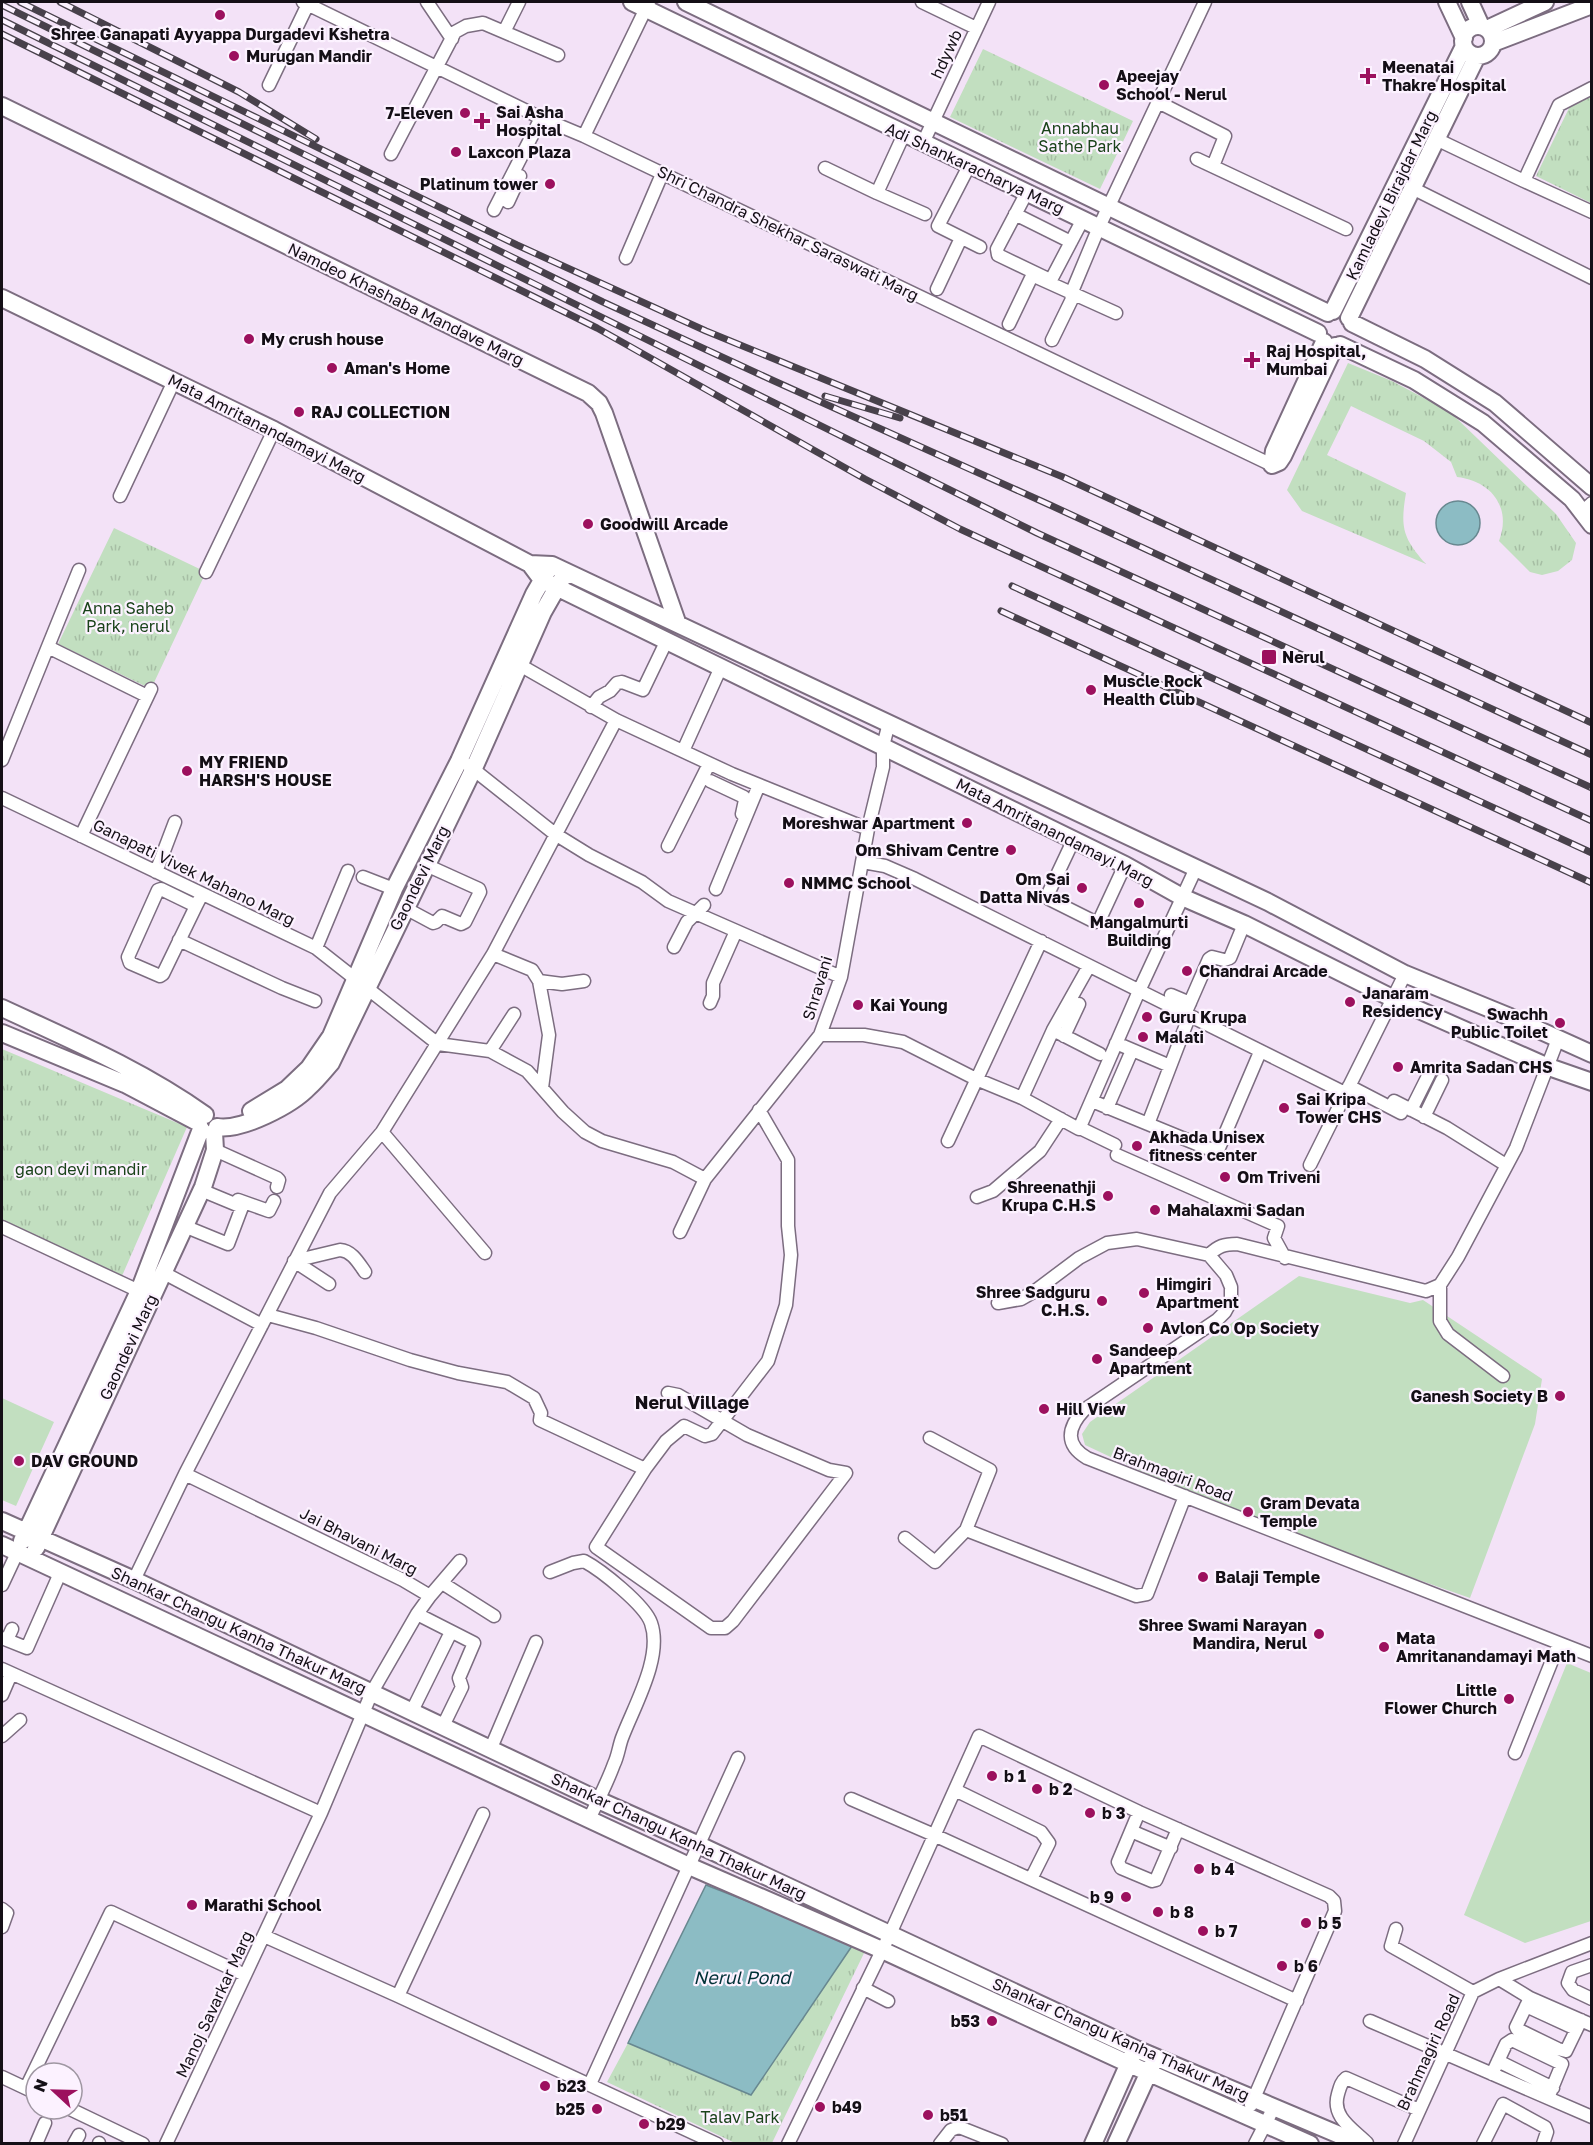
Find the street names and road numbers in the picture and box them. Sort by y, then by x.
street label: hdywb [926,26,966,82]
street label: Kamladevi Birajdar Marg [1341,107,1441,283]
street label: Adi Shankaracharya Marg [882,118,1068,218]
street label: Shri Chandra Shekhar Saraswati Marg [654,161,922,305]
street label: Namdeo Khashaba Mandave Marg [285,238,527,370]
street label: Mata Amritanandamayi Marg [165,369,369,487]
street label: Mata Amritanandamayi Marg [953,773,1157,891]
street label: Ganapati Vivek Mahano Marg [90,814,298,930]
street label: Gaondevi Marg [385,822,453,934]
street label: Shravani [798,953,836,1023]
street label: Gaondevi Marg [95,1291,161,1403]
street label: Brahmagiri Road [1110,1442,1236,1506]
street label: Jai Bhavani Marg [297,1503,421,1579]
street label: Shankar Changu Kanha Thakur Marg [108,1562,370,1698]
street label: Shankar Changu Kanha Thakur Marg [548,1768,810,1904]
street label: Manoj Savarkar Marg [171,1927,257,2081]
street label: Shankar Changu Kanha Thakur Marg [989,1973,1253,2105]
street label: Brahmagiri Road [1392,1990,1464,2114]

